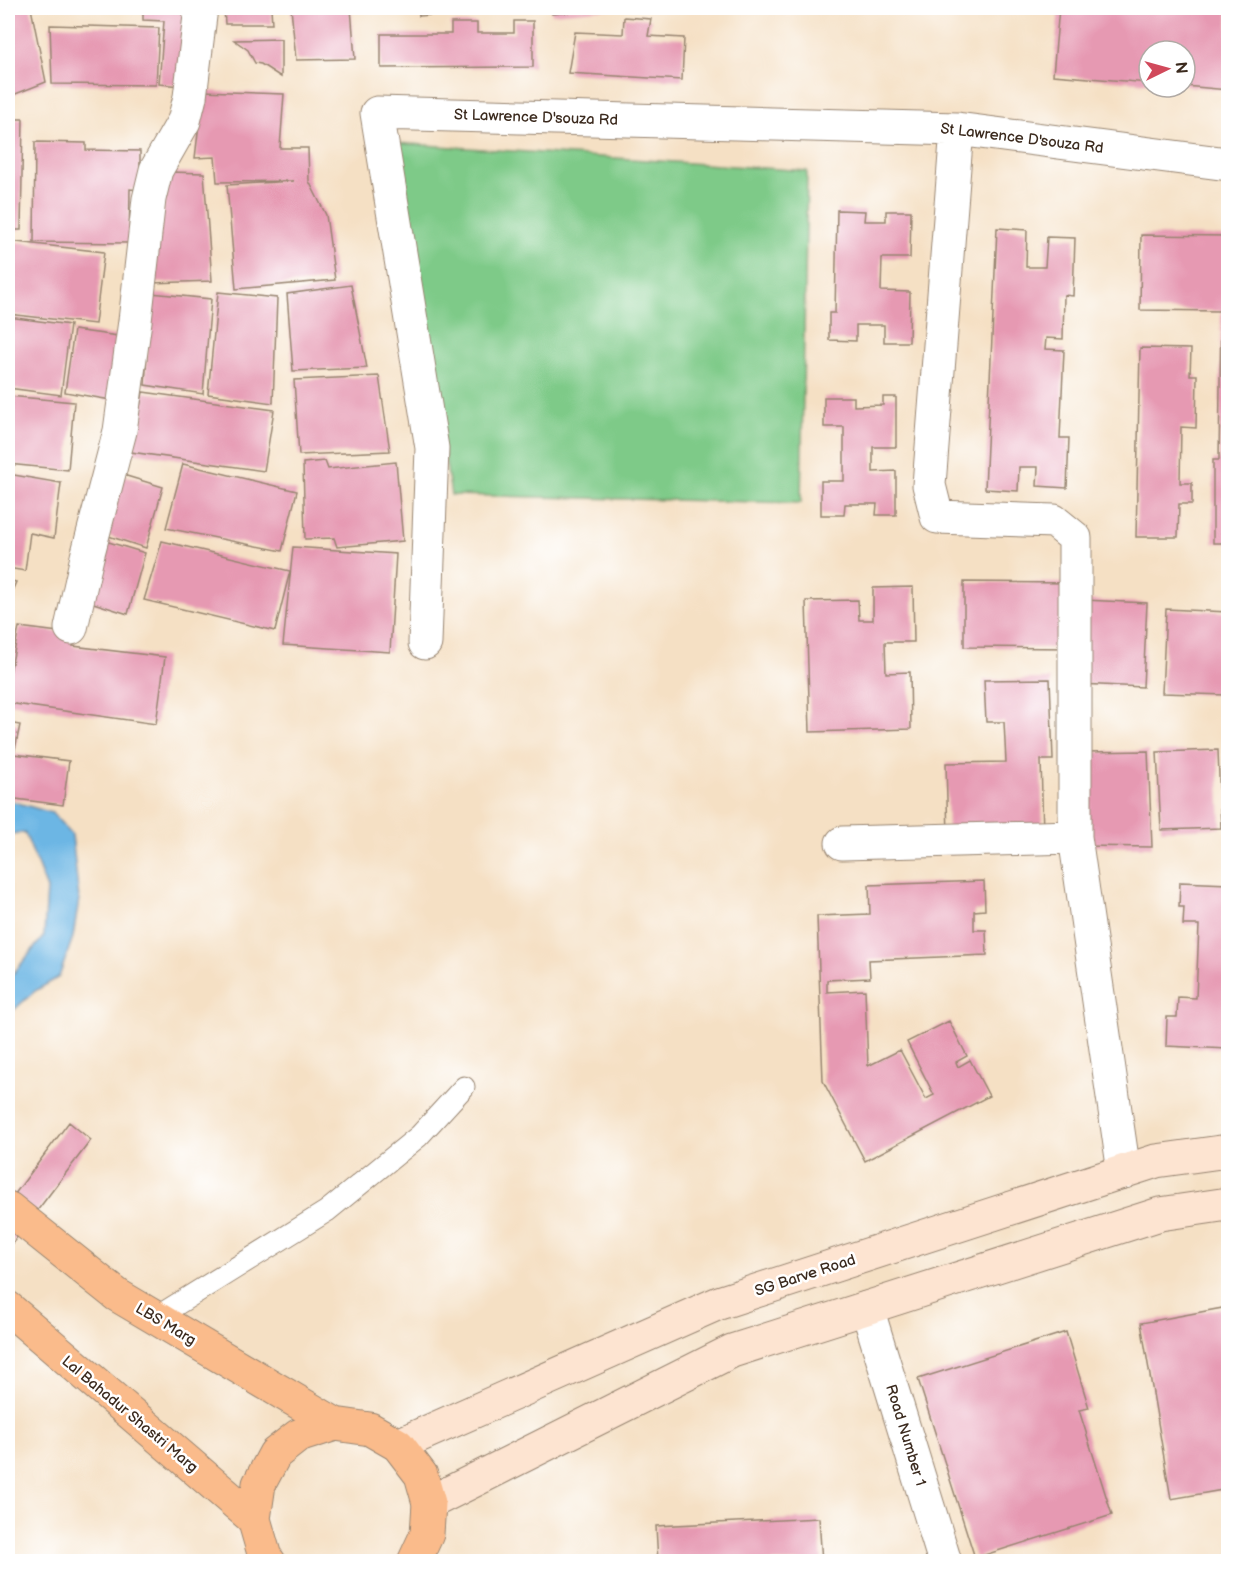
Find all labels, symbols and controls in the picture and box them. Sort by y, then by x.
north arrow [1137,39,1197,99]
text: N [1170,61,1190,75]
street label: St Lawrence D'souza Rd [454,105,618,130]
street label: St Lawrence D'souza Rd [939,119,1105,158]
street label: SG Barve Road [752,1250,858,1301]
street label: LBS Marg [132,1299,199,1350]
street label: Lal Bahadur Shastri Marg [58,1352,202,1477]
street label: Road Number 1 [881,1382,930,1488]

